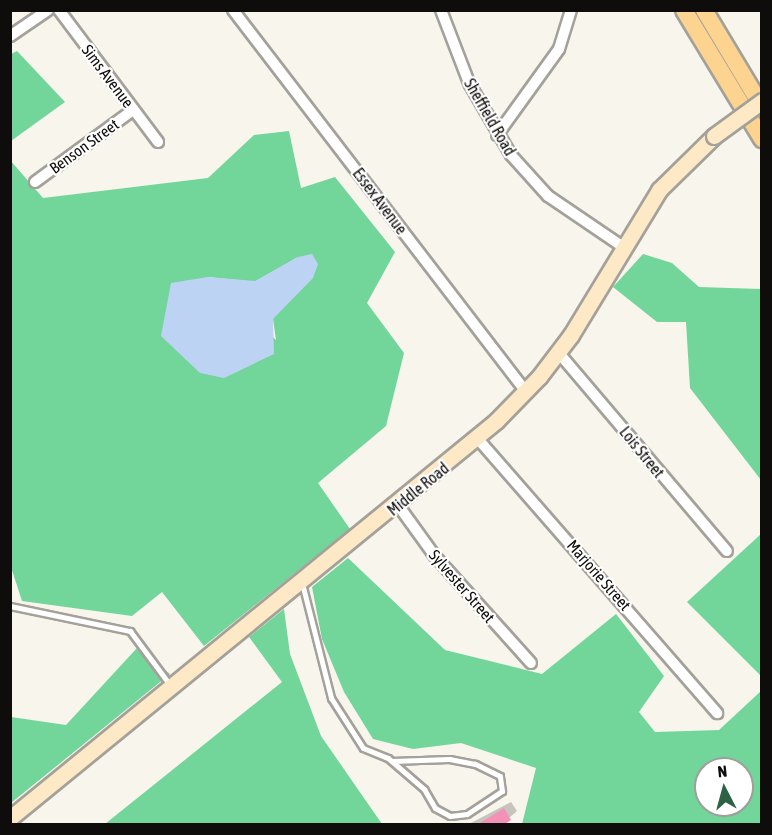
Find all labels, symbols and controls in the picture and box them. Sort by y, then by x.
street label: Sims Avenue [78,41,138,111]
street label: Sheffield Road [460,75,520,159]
street label: Benson Street [46,114,122,178]
street label: Essex Avenue [349,164,411,238]
street label: Lois Street [616,423,668,481]
street label: Middle Road [383,458,453,520]
street label: Marjorie Street [563,536,635,614]
street label: Sylvester Street [425,546,499,626]
north arrow [694,757,754,817]
text: N [717,762,728,781]

